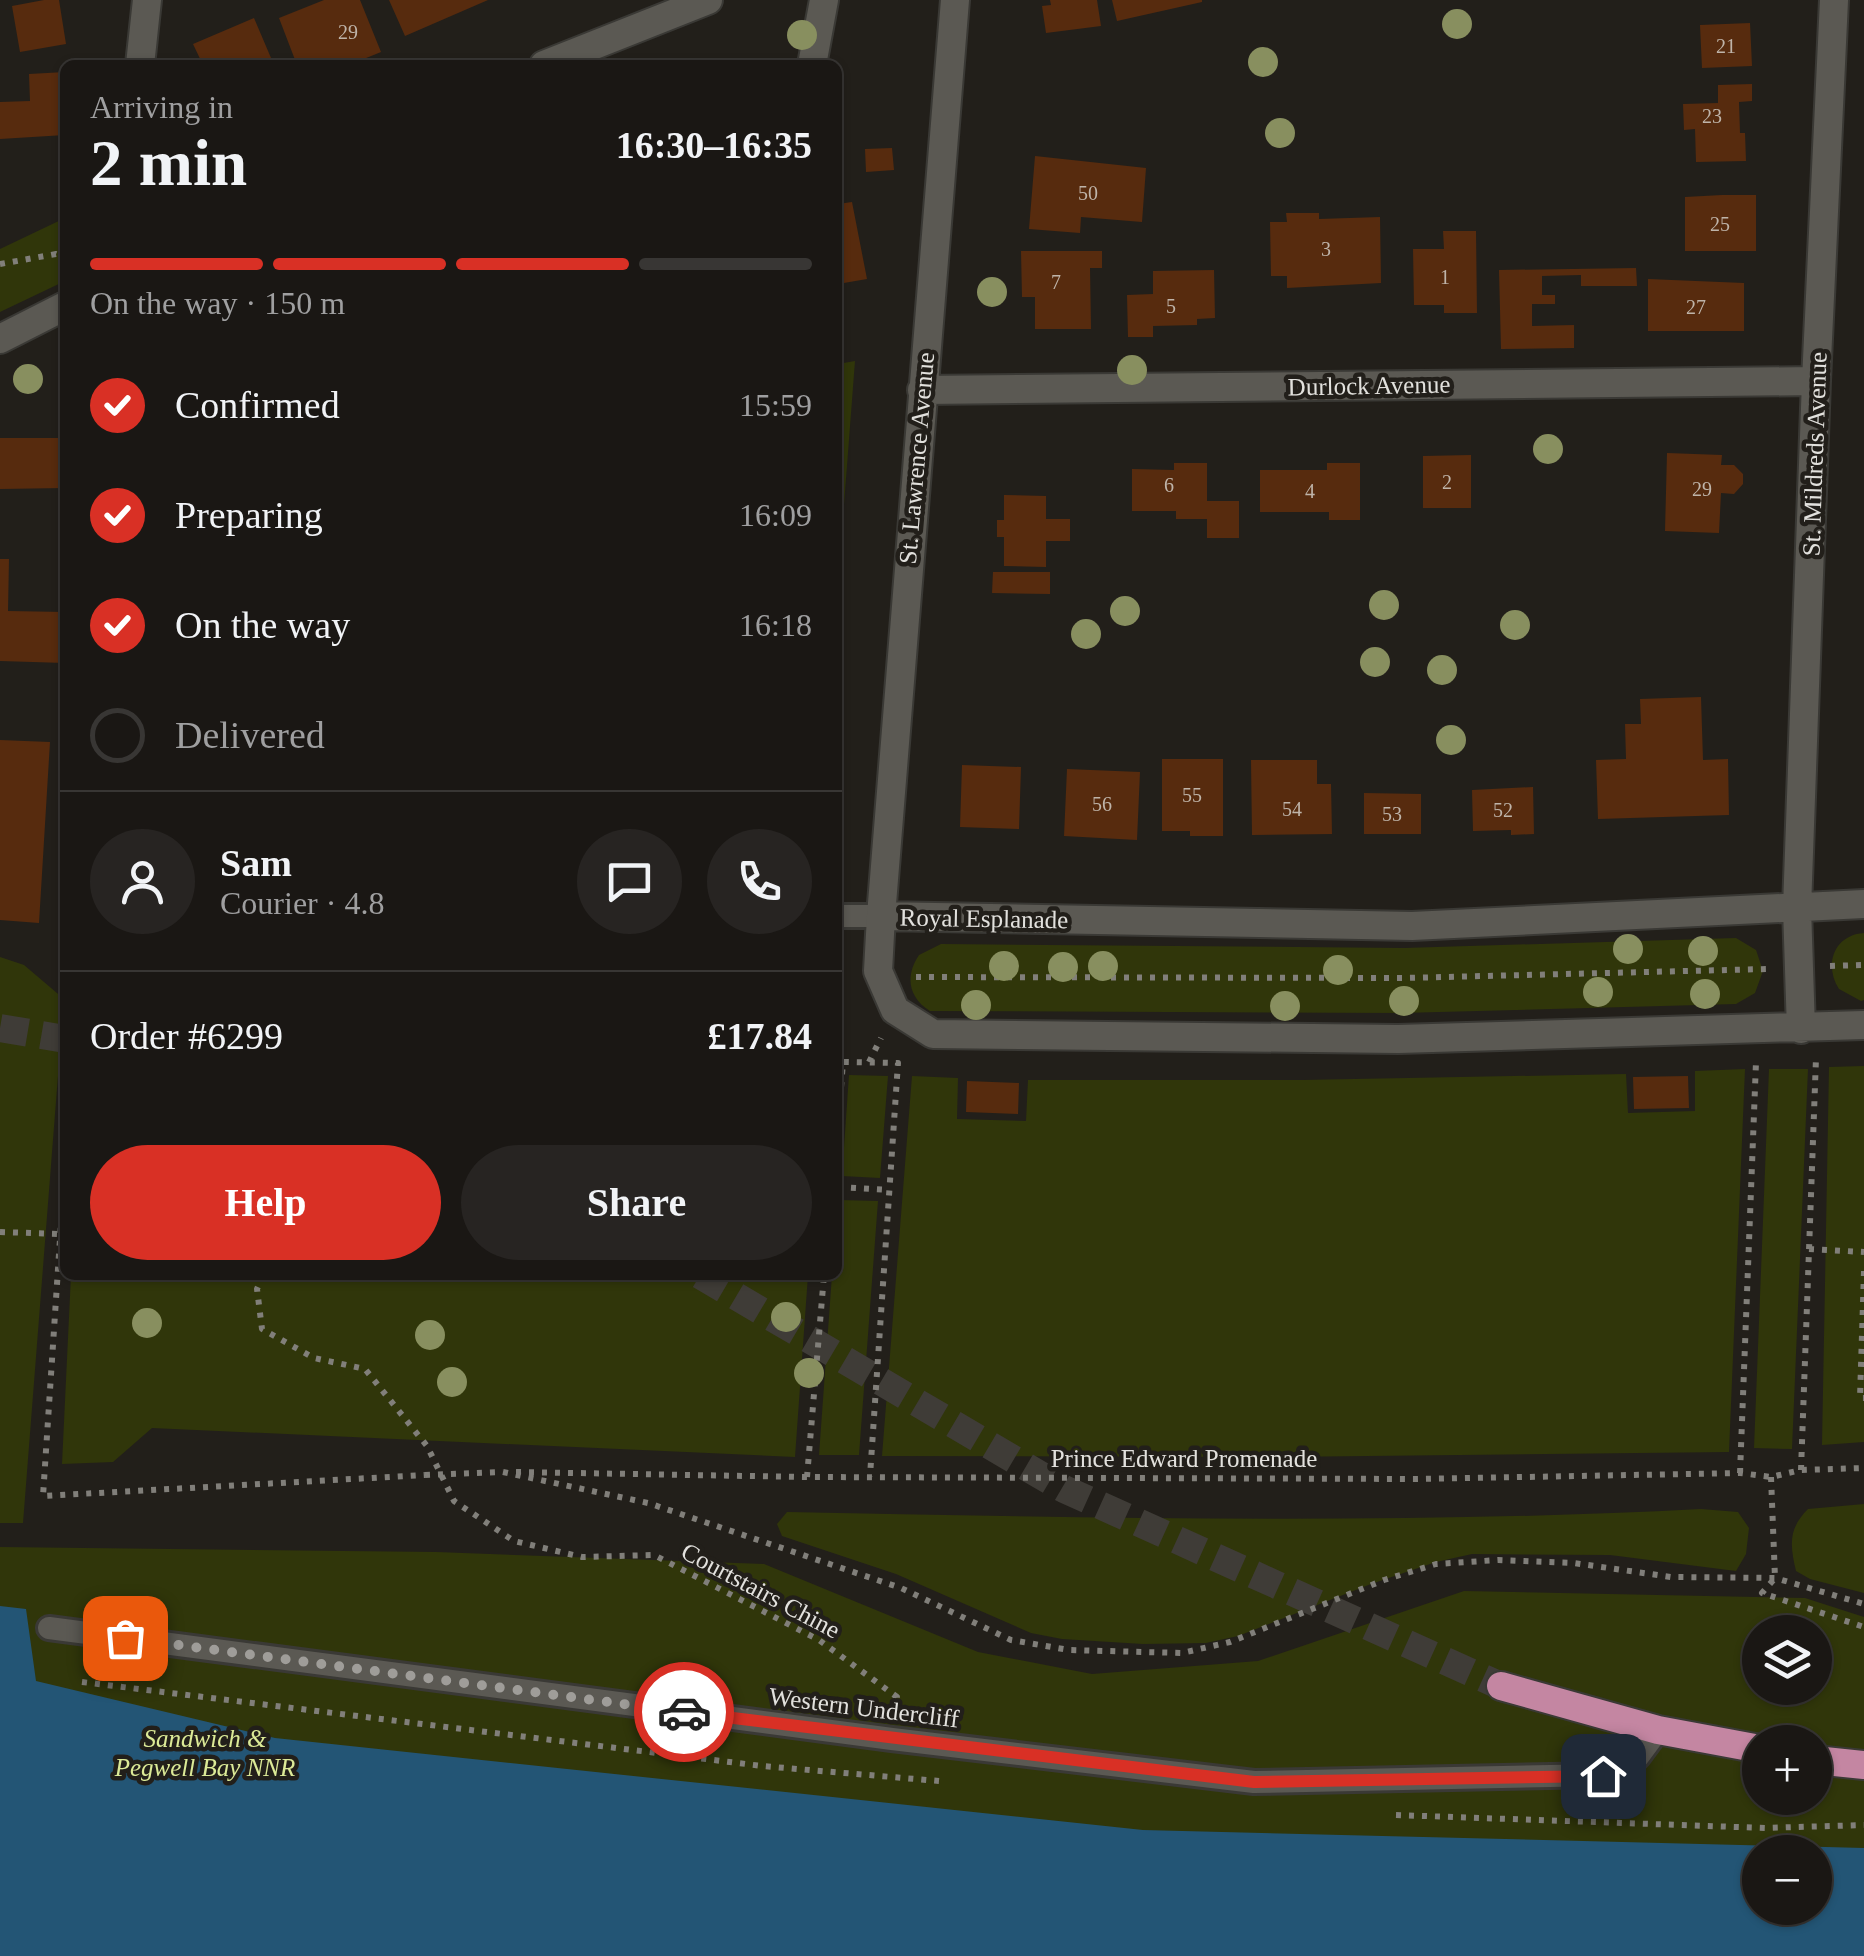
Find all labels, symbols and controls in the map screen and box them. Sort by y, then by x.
house number: 29 [338,21,358,43]
house number: 21 [1716,35,1736,57]
text: Arriving in [90,89,233,125]
house number: 23 [1702,105,1722,127]
text: 16:30–16:35 [616,124,812,166]
text: 2 min [90,127,247,199]
house number: 50 [1078,182,1098,204]
house number: 25 [1710,213,1730,235]
house number: 3 [1321,238,1331,260]
house number: 1 [1440,266,1450,288]
house number: 7 [1051,271,1061,293]
text: On the way · 150 m [90,285,345,321]
house number: 5 [1166,295,1176,317]
house number: 27 [1686,296,1706,318]
street label: St. Lawrence Avenue [894,351,939,565]
street label: St. Mildreds Avenue [1797,351,1832,557]
street label: Durlock Avenue [1287,371,1451,400]
icon: check [90,378,145,433]
text: Confirmed [175,384,340,426]
text: 15:59 [739,387,812,423]
house number: 2 [1442,471,1452,493]
house number: 6 [1164,474,1174,496]
house number: 29 [1692,478,1712,500]
house number: 4 [1305,480,1315,502]
icon: check [90,488,145,543]
text: Preparing [175,494,323,536]
text: 16:09 [739,497,812,533]
icon: check [90,598,145,653]
text: On the way [175,604,350,646]
text: 16:18 [739,607,812,643]
text: Delivered [175,714,325,756]
house number: 55 [1182,784,1202,806]
house number: 56 [1092,793,1112,815]
house number: 54 [1282,798,1302,820]
house number: 52 [1493,799,1513,821]
house number: 53 [1382,803,1402,825]
button: person [90,829,195,934]
button: chat [577,829,682,934]
button: phone [707,829,812,934]
text: Sam [220,842,292,884]
text: Courier · 4.8 [220,885,384,921]
street label: Royal Esplanade [899,904,1069,933]
text: Order #6299 [90,1015,283,1057]
text: £17.84 [708,1015,812,1057]
button: Help [90,1145,441,1260]
button: Share [461,1145,812,1260]
street label: Prince Edward Promenade [1051,1445,1317,1472]
street label: Courtstairs Chine [677,1537,845,1644]
pin [83,1596,168,1681]
icon: bag [98,1611,153,1666]
map controls [1742,1615,1832,1925]
button: layers [1742,1615,1832,1705]
courier [634,1662,734,1762]
street label: Western Undercliff [767,1682,961,1733]
icon: car [657,1685,712,1740]
park label: Sandwich & Pegwell Bay NNR [114,1725,295,1781]
button: + [1742,1725,1832,1815]
pin [1561,1734,1646,1819]
icon: home [1576,1749,1631,1804]
button: − [1742,1835,1832,1925]

